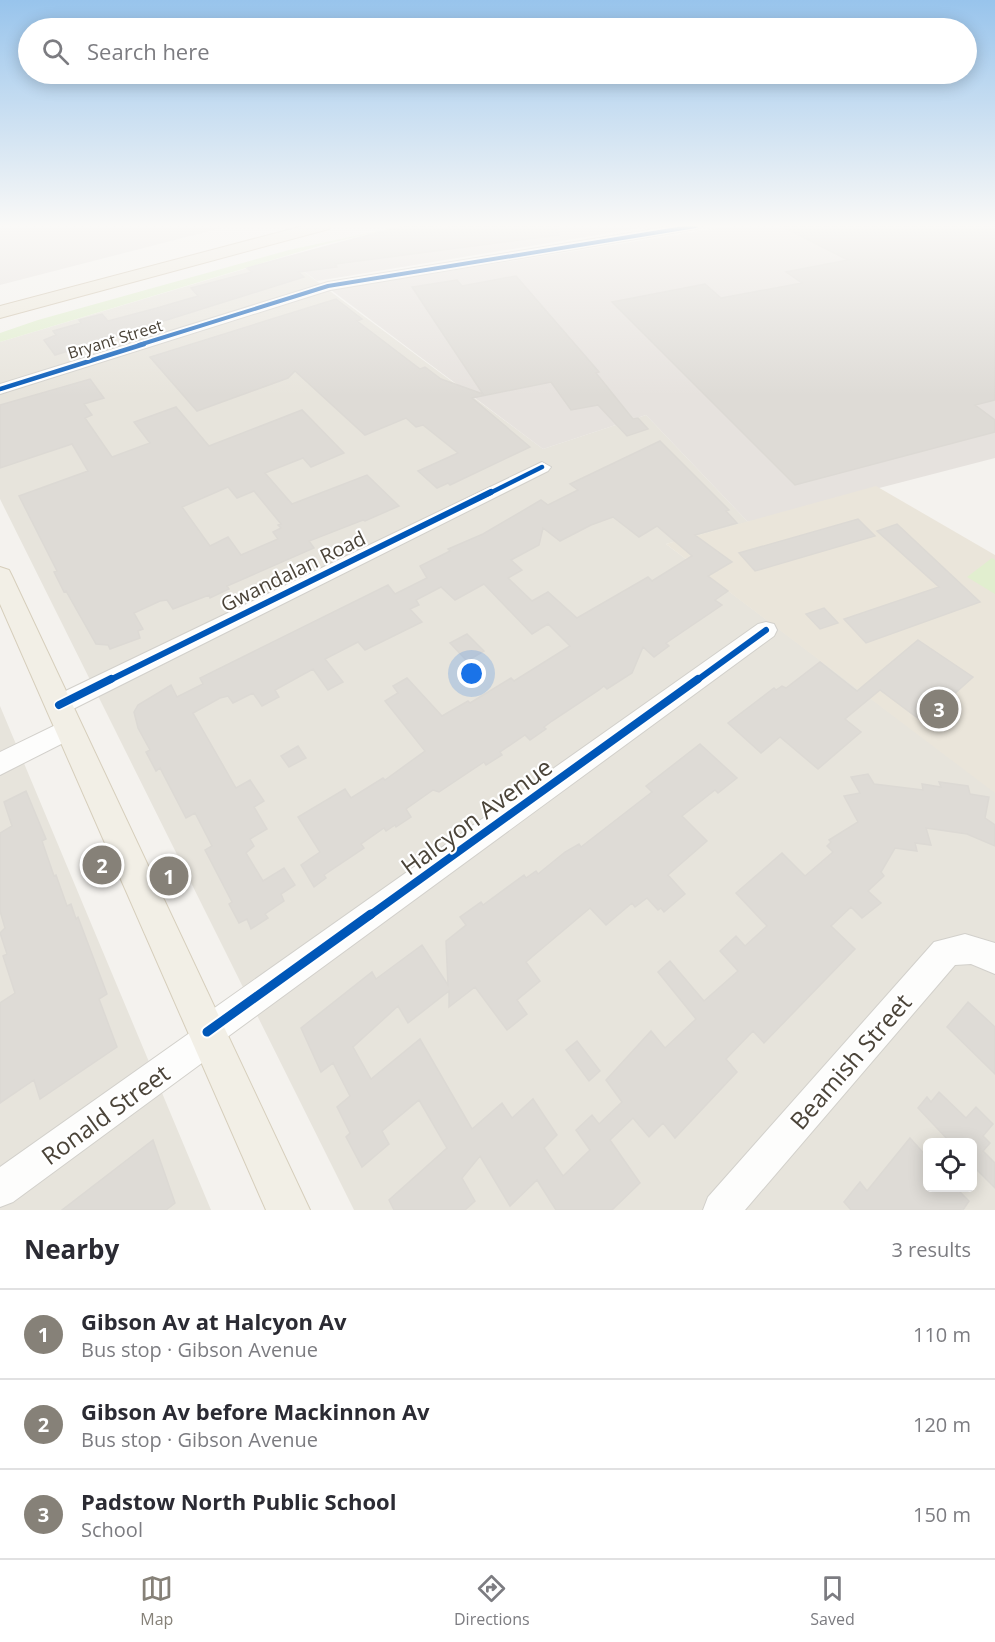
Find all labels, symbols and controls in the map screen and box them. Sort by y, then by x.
search box [18,18,977,84]
icon: search [39,35,72,68]
text: Search here [87,36,210,66]
street label: Bryant Street [65,314,165,364]
street label: Gwandalan Road [216,524,370,618]
your location [457,659,486,688]
pin: 3 [920,686,958,732]
street label: Halcyon Avenue [394,750,558,882]
pin: 2 [82,842,122,888]
pin: 1 [150,854,188,898]
street label: Beamish Street [782,986,918,1136]
street label: Ronald Street [34,1056,176,1172]
map controls [923,1138,977,1192]
button: locate [923,1138,977,1192]
text: Nearby [24,1231,119,1267]
text: 3 results [891,1236,971,1263]
text: Gibson Av at Halcyon Av [81,1306,346,1336]
text: 1 [38,1321,49,1348]
text: 110 m [913,1321,971,1348]
text: Bus stop · Gibson Avenue [81,1336,318,1363]
text: Gibson Av before Mackinnon Av [81,1396,430,1426]
text: 2 [38,1411,49,1438]
text: 120 m [913,1411,971,1438]
text: Bus stop · Gibson Avenue [81,1426,318,1453]
text: Padstow North Public School [81,1486,396,1516]
text: 3 [38,1501,49,1528]
text: 150 m [913,1501,971,1528]
text: School [81,1516,143,1543]
tab: Map [140,1572,173,1630]
tab: Directions [454,1572,530,1630]
tab: Saved [810,1572,855,1630]

